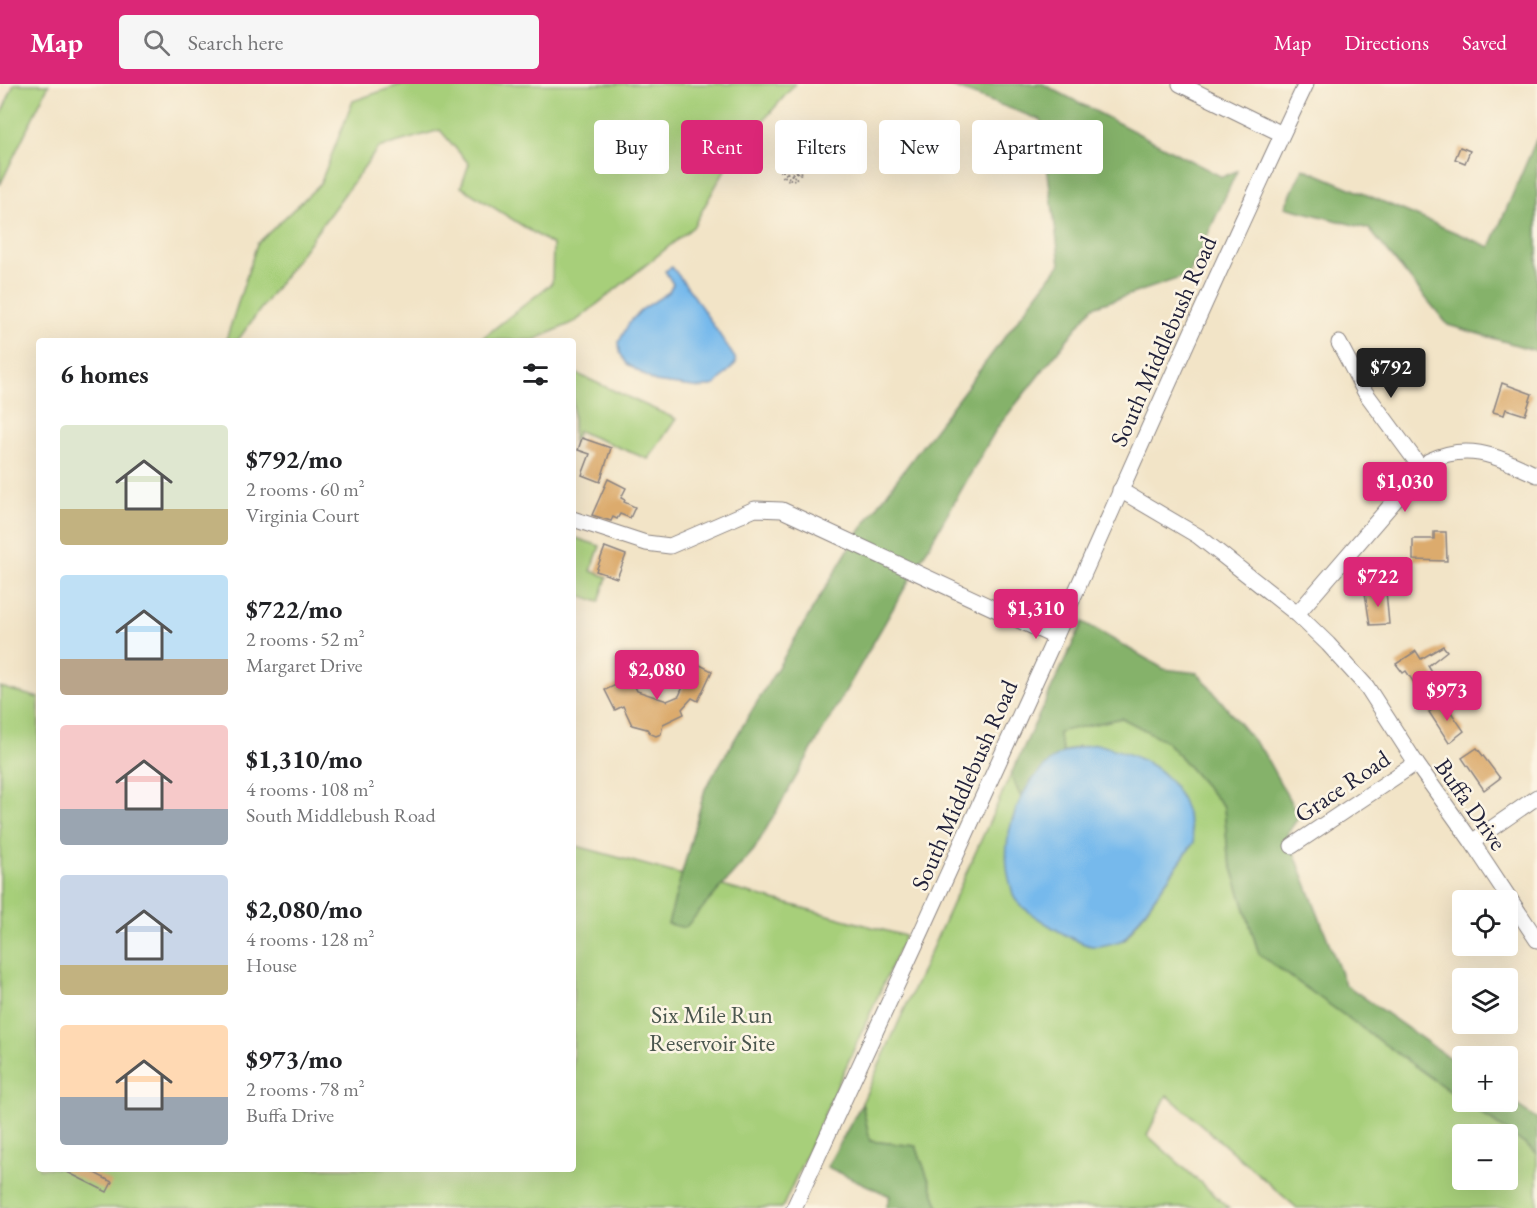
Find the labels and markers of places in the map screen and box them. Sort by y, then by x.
pin: $792 [1355,348,1427,399]
pin: $1,030 [1356,462,1454,513]
pin: $722 [1342,557,1414,608]
pin: $1,310 [987,589,1085,640]
pin: $2,080 [608,650,706,701]
pin: $973 [1411,671,1483,722]

